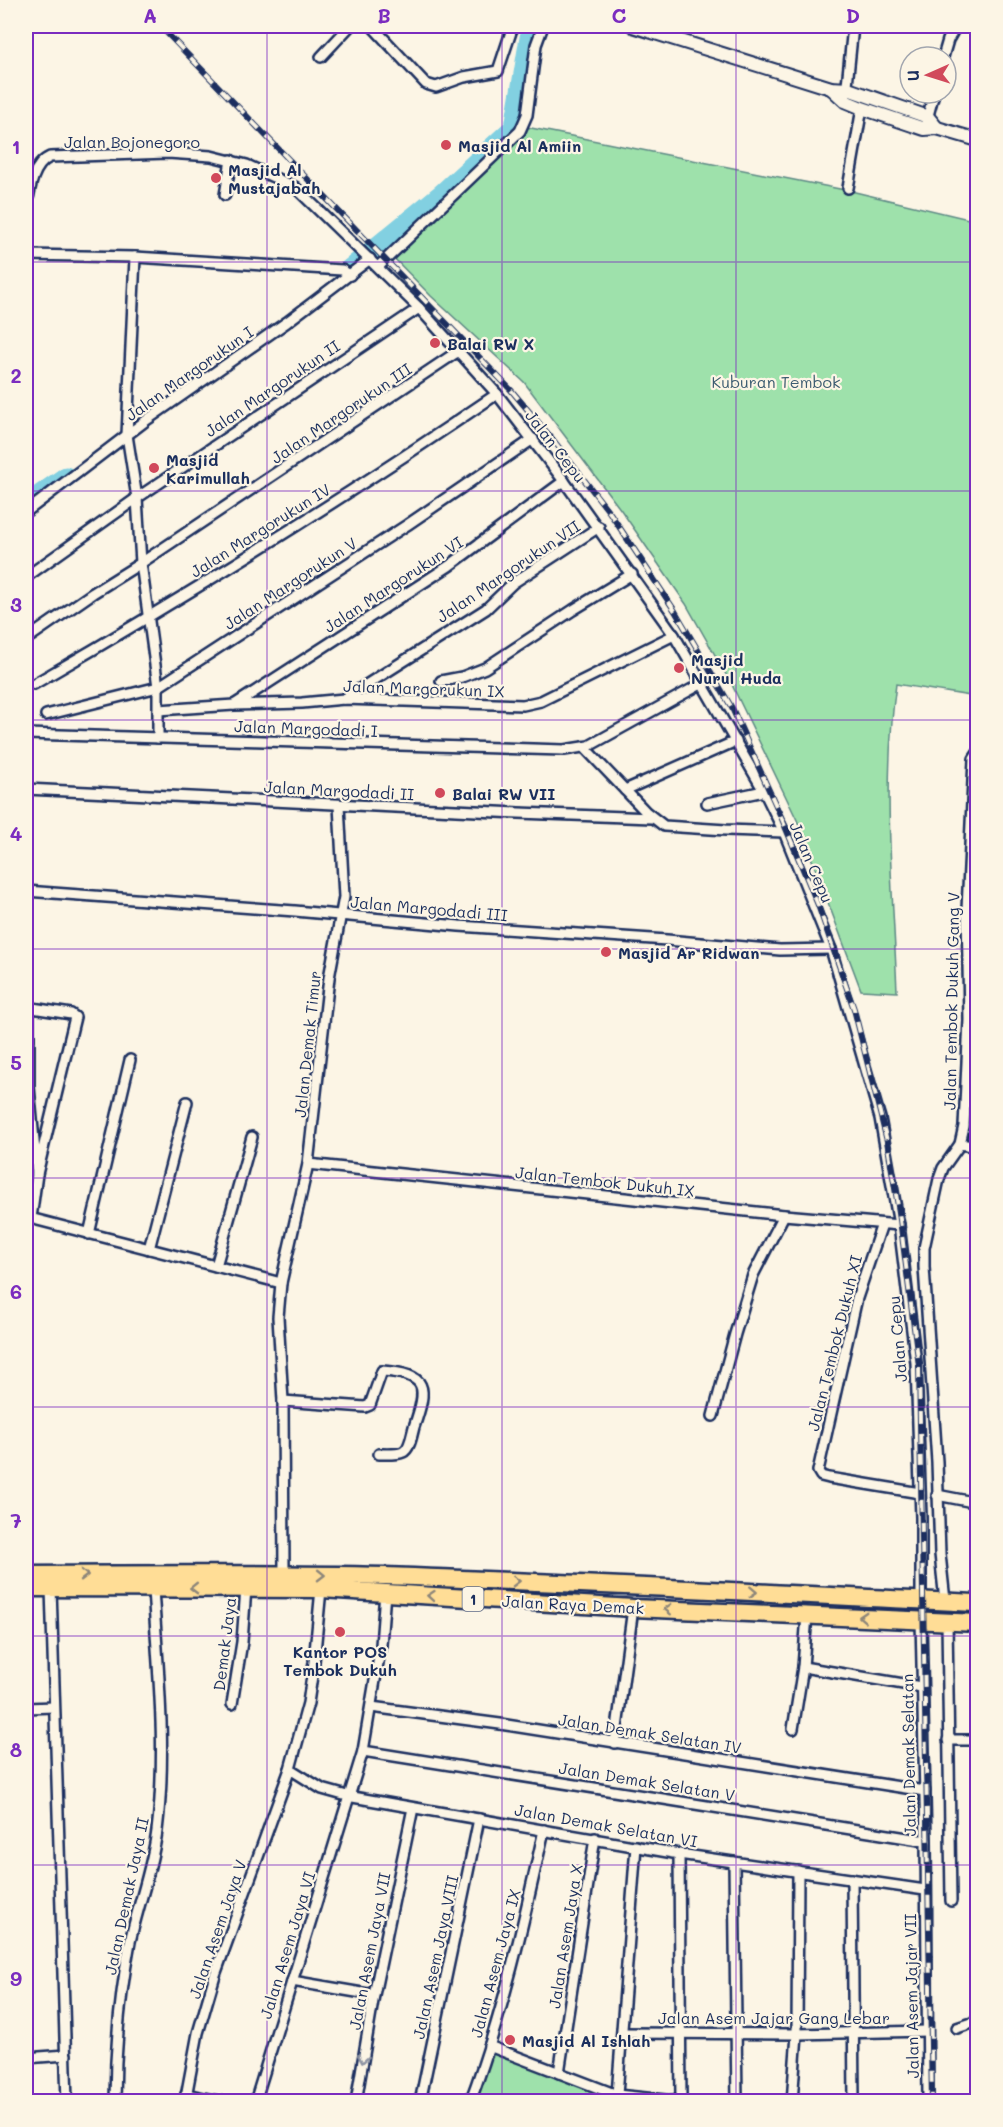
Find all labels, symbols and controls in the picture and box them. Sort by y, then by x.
text: A [143,2,157,28]
text: B [377,2,391,28]
text: C [612,2,627,28]
text: D [846,2,860,28]
north arrow [898,45,958,105]
text: U [902,70,923,82]
street label: Jalan Bojonegoro [64,131,200,152]
text: 1 [12,133,20,159]
place label: Masjid Al Amiin [458,135,581,156]
marker: Masjid Al Amiin [439,138,453,152]
place label: Masjid Al Mustajabah [228,159,320,198]
marker: Masjid Al Mustajabah [209,171,223,185]
street label: Jalan Margorukun I [121,321,257,425]
place label: Balai RW X [447,333,534,354]
street label: Jalan Margorukun II [201,335,343,441]
marker: Balai RW X [428,336,442,350]
street label: Jalan Margorukun III [267,358,415,468]
text: 2 [10,362,22,388]
park label: Kuburan Tembok [711,371,841,392]
street label: Jalan Cepu [521,405,591,487]
place label: Masjid Karimullah [166,449,250,488]
marker: Masjid Karimullah [147,461,161,475]
street label: Jalan Margorukun IV [186,478,334,582]
street label: Jalan Margorukun VII [432,515,584,627]
street label: Jalan Margorukun VI [320,531,466,637]
street label: Jalan Margorukun V [219,532,361,634]
text: 3 [10,591,22,617]
place label: Masjid Nurul Huda [691,649,782,688]
marker: Masjid Nurul Huda [672,661,686,675]
street label: Jalan Margorukun IX [343,675,505,701]
street label: Jalan Margodadi I [234,715,378,741]
street label: Jalan Margodadi II [263,776,415,804]
place label: Balai RW VII [452,783,555,804]
marker: Balai RW VII [433,786,447,800]
street label: Jalan Cepu [785,818,839,906]
text: 4 [10,820,23,846]
street label: Jalan Margodadi III [350,891,508,925]
street label: Jalan Tembok Dukuh Gang V [939,892,963,1110]
place label: Masjid Ar Ridwan [618,942,759,963]
marker: Masjid Ar Ridwan [599,945,613,959]
street label: Jalan Demak Timur [289,970,325,1118]
text: 5 [10,1049,22,1075]
street label: Jalan Tembok Dukuh IX [514,1161,696,1201]
street label: Jalan Tembok Dukuh XI [802,1253,866,1433]
text: 6 [10,1278,22,1304]
street label: Jalan Cepu [883,1295,911,1383]
text: 7 [10,1507,22,1533]
one-way arrow [79,1569,88,1581]
one-way arrow [316,1569,325,1581]
one-way arrow [511,1575,520,1588]
one-way arrow [190,1582,199,1594]
one-way arrow [748,1585,757,1598]
road number: 1 [462,1587,484,1611]
one-way arrow [427,1590,436,1603]
street label: Jalan Raya Demak [501,1590,645,1618]
street label: Demak Jaya [208,1596,240,1692]
one-way arrow [663,1603,672,1615]
one-way arrow [858,1611,867,1624]
marker: Kantor POS Tembok Dukuh [333,1625,347,1639]
place label: Kantor POS Tembok Dukuh [283,1641,397,1680]
street label: Jalan Demak Selatan [896,1673,920,1837]
street label: Jalan Demak Selatan IV [557,1708,743,1758]
text: 8 [10,1736,22,1762]
street label: Jalan Demak Selatan V [557,1757,737,1805]
street label: Jalan Demak Selatan VI [513,1799,699,1851]
street label: Jalan Demak Jaya II [99,1815,153,1977]
street label: Jalan Asem Jaya V [183,1857,251,2001]
street label: Jalan Asem Jaya X [543,1862,587,2010]
street label: Jalan Asem Jaya VI [255,1869,319,2021]
street label: Jalan Asem Jaya VII [343,1871,395,2031]
street label: Jalan Asem Jaya VIII [407,1873,463,2041]
street label: Jalan Asem Jaya IX [465,1886,525,2040]
street label: Jalan Asem Jajar VII [899,1913,923,2079]
text: 9 [10,1965,22,1991]
street label: Jalan Asem Jajar Gang Lebar [658,2007,890,2028]
place label: Masjid Al Ishlah [522,2030,650,2051]
marker: Masjid Al Ishlah [503,2033,517,2047]
one-way arrow [358,2054,370,2064]

